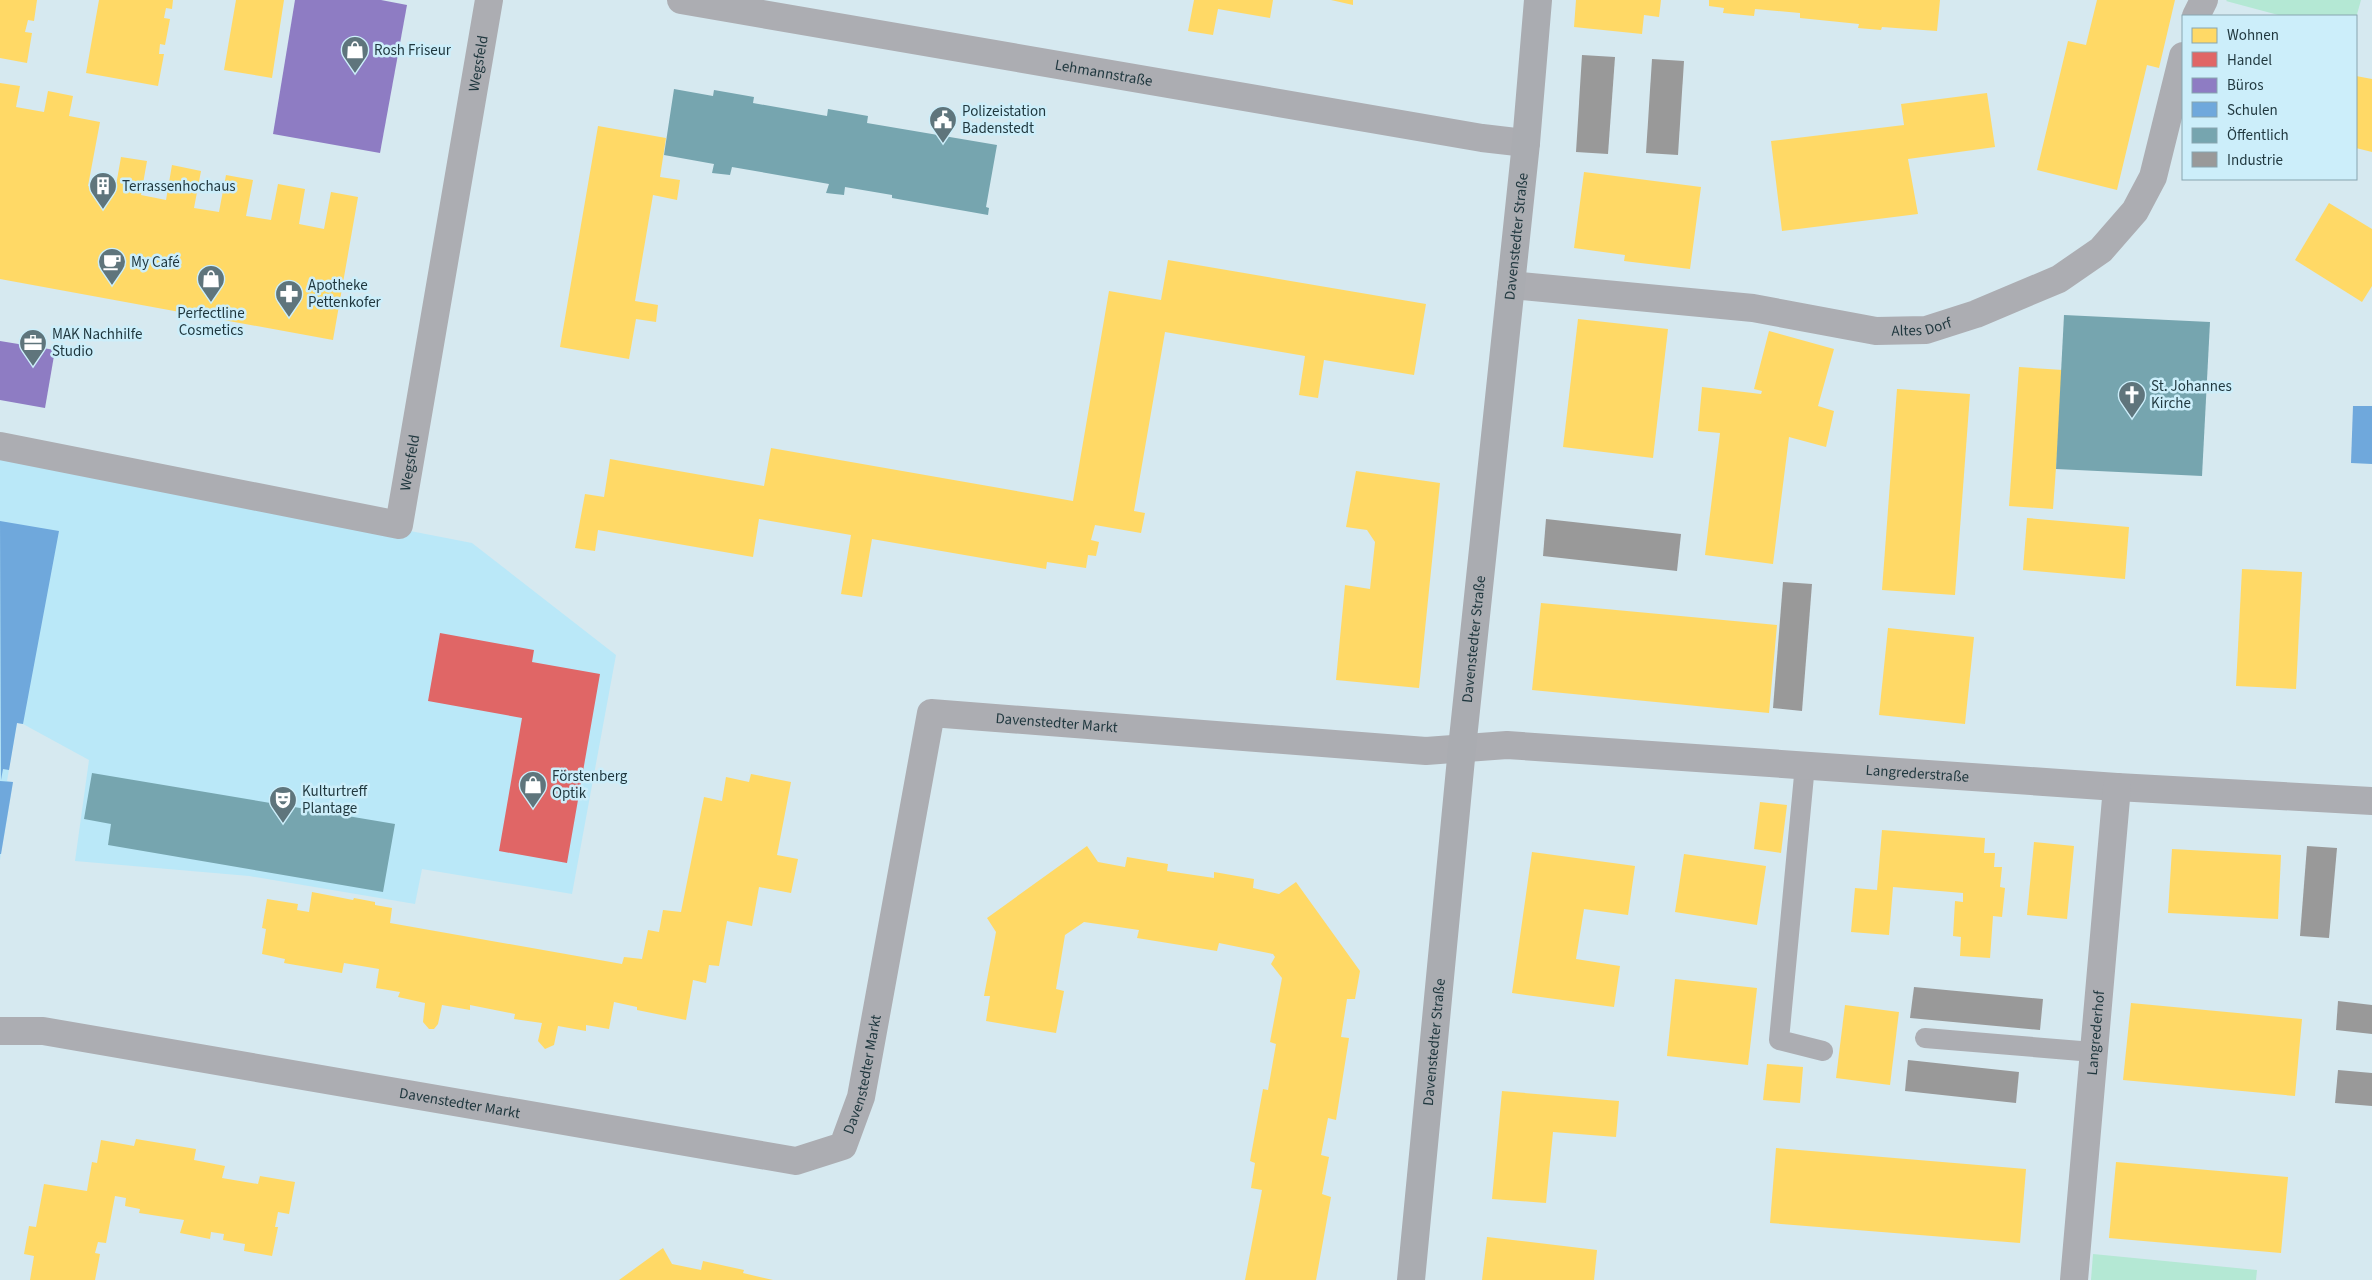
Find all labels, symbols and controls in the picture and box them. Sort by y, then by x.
legend [2182,15,2357,180]
text: Wohnen [2227,25,2279,46]
street label: Wegsfeld [463,34,493,93]
shop icon: Rosh Friseur [340,35,370,74]
place label: Rosh Friseur [374,40,452,61]
text: Handel [2227,50,2272,71]
street label: Lehmannstraße [1053,54,1154,92]
text: Büros [2227,75,2263,96]
text: Schulen [2227,100,2278,121]
place label: Polizeistation Badenstedt [962,101,1046,139]
public building icon: Polizeistation Badenstedt [928,105,958,144]
text: Öffentlich [2227,125,2289,146]
text: Industrie [2227,150,2283,171]
building icon: Terrassenhochaus [88,171,118,210]
street label: Davenstedter Straße [1499,172,1533,301]
place label: Terrassenhochaus [122,176,236,197]
cafe icon: My Café [97,247,127,286]
place label: My Café [131,252,180,273]
shop icon: Perfectline Cosmetics [196,264,226,303]
place label: Apotheke Pettenkofer [308,275,382,313]
pharmacy icon: Apotheke Pettenkofer [274,279,304,318]
place label: Perfectline Cosmetics [177,303,245,341]
street label: Altes Dorf [1891,312,1955,341]
place label: MAK Nachhilfe Studio [52,324,142,362]
office icon: MAK Nachhilfe Studio [18,328,48,367]
place label: St. Johannes Kirche [2151,376,2232,414]
church icon: St. Johannes Kirche [2117,380,2147,419]
street label: Wegsfeld [395,433,425,492]
street label: Davenstedter Straße [1456,574,1491,704]
street label: Davenstedter Markt [995,707,1119,738]
street label: Langrederstraße [1865,759,1970,787]
place label: Förstenberg Optik [552,766,628,804]
shop icon: Förstenberg Optik [518,770,548,809]
place label: Kulturtreff Plantage [302,781,368,819]
theatre icon: Kulturtreff Plantage [268,785,298,824]
street label: Davenstedter Straße [1417,977,1450,1107]
street label: Langrederhof [2081,989,2110,1076]
street label: Davenstedter Markt [838,1013,886,1137]
street label: Davenstedter Markt [398,1082,522,1124]

